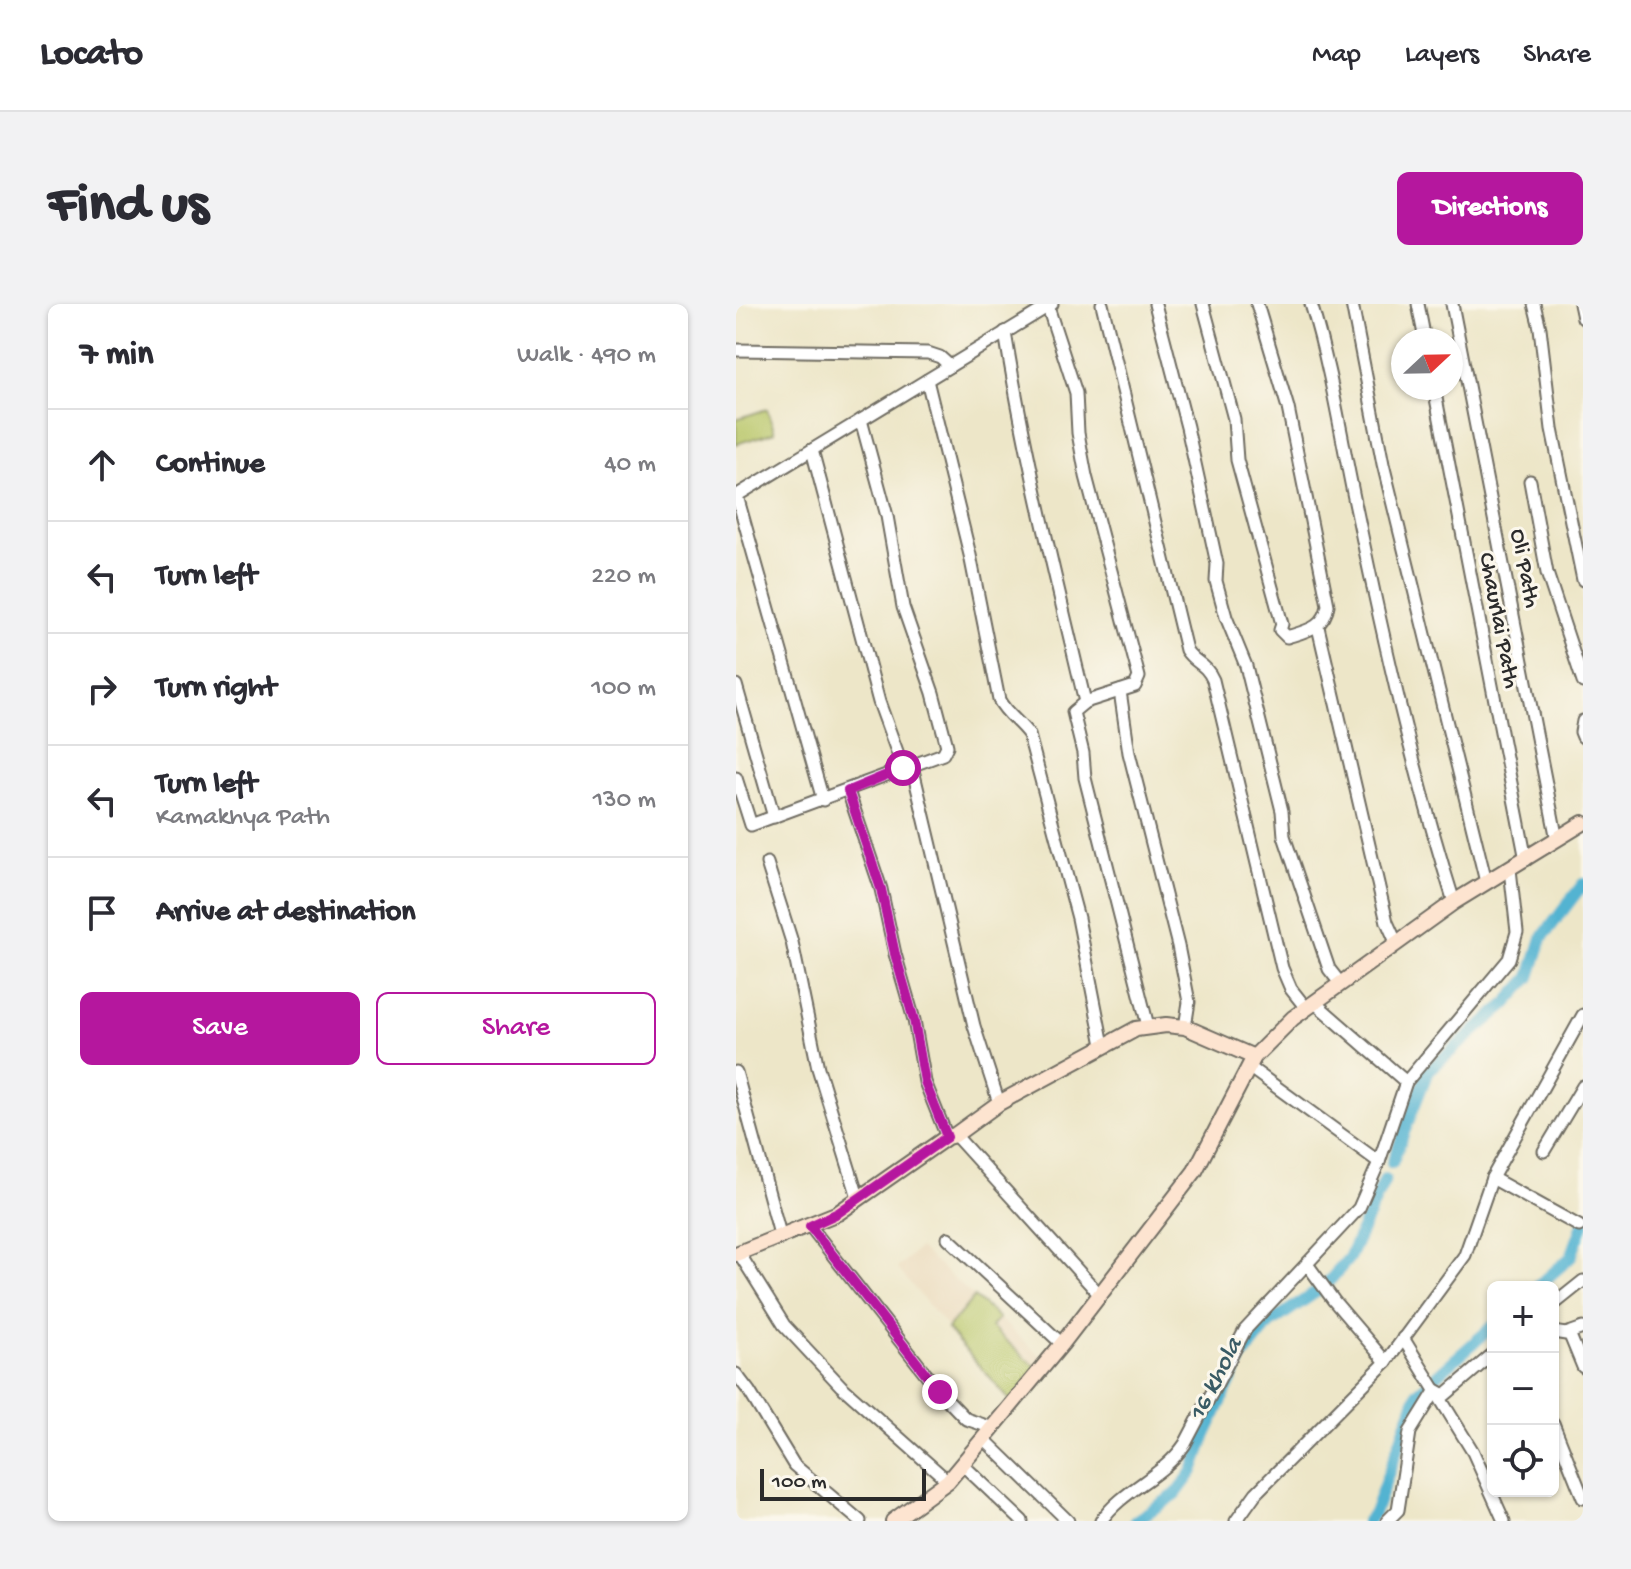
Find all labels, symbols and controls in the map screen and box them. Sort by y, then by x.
text: Locato [40,33,143,77]
text: Map [1312,39,1361,72]
text: Layers [1405,39,1479,72]
text: Share [1523,39,1591,72]
button: Directions [1397,172,1583,245]
text: Find us [48,175,208,241]
north arrow [1391,328,1463,400]
text: 7 min [80,336,153,376]
text: Walk · 490 m [517,341,656,372]
icon: ahead [80,443,124,487]
text: Continue [156,448,265,483]
text: 40 m [604,450,656,481]
street label: Oli Path [1502,527,1545,611]
street label: Chaurlai Path [1470,550,1525,691]
icon: left [80,555,124,599]
text: Turn left [156,560,257,595]
text: 220 m [591,562,656,593]
icon: right [80,667,124,711]
text: Turn right [156,672,276,707]
text: 100 m [591,674,656,705]
route start [885,750,921,786]
text: Turn left [156,768,257,803]
icon: left [80,779,124,823]
text: 130 m [593,786,656,817]
text: Kamakhya Path [156,803,330,834]
icon: arrive [80,891,124,935]
text: Arrive at destination [156,896,416,931]
button: Save [80,992,360,1065]
button: Share [376,992,656,1065]
map controls [1487,1281,1559,1497]
button: + [1487,1281,1559,1353]
water label: 16 khola [1183,1332,1252,1427]
button: − [1487,1353,1559,1425]
route end [922,1374,958,1410]
button: locate [1487,1425,1559,1497]
scale bar [760,1465,926,1501]
text: 100 m [772,1470,827,1496]

